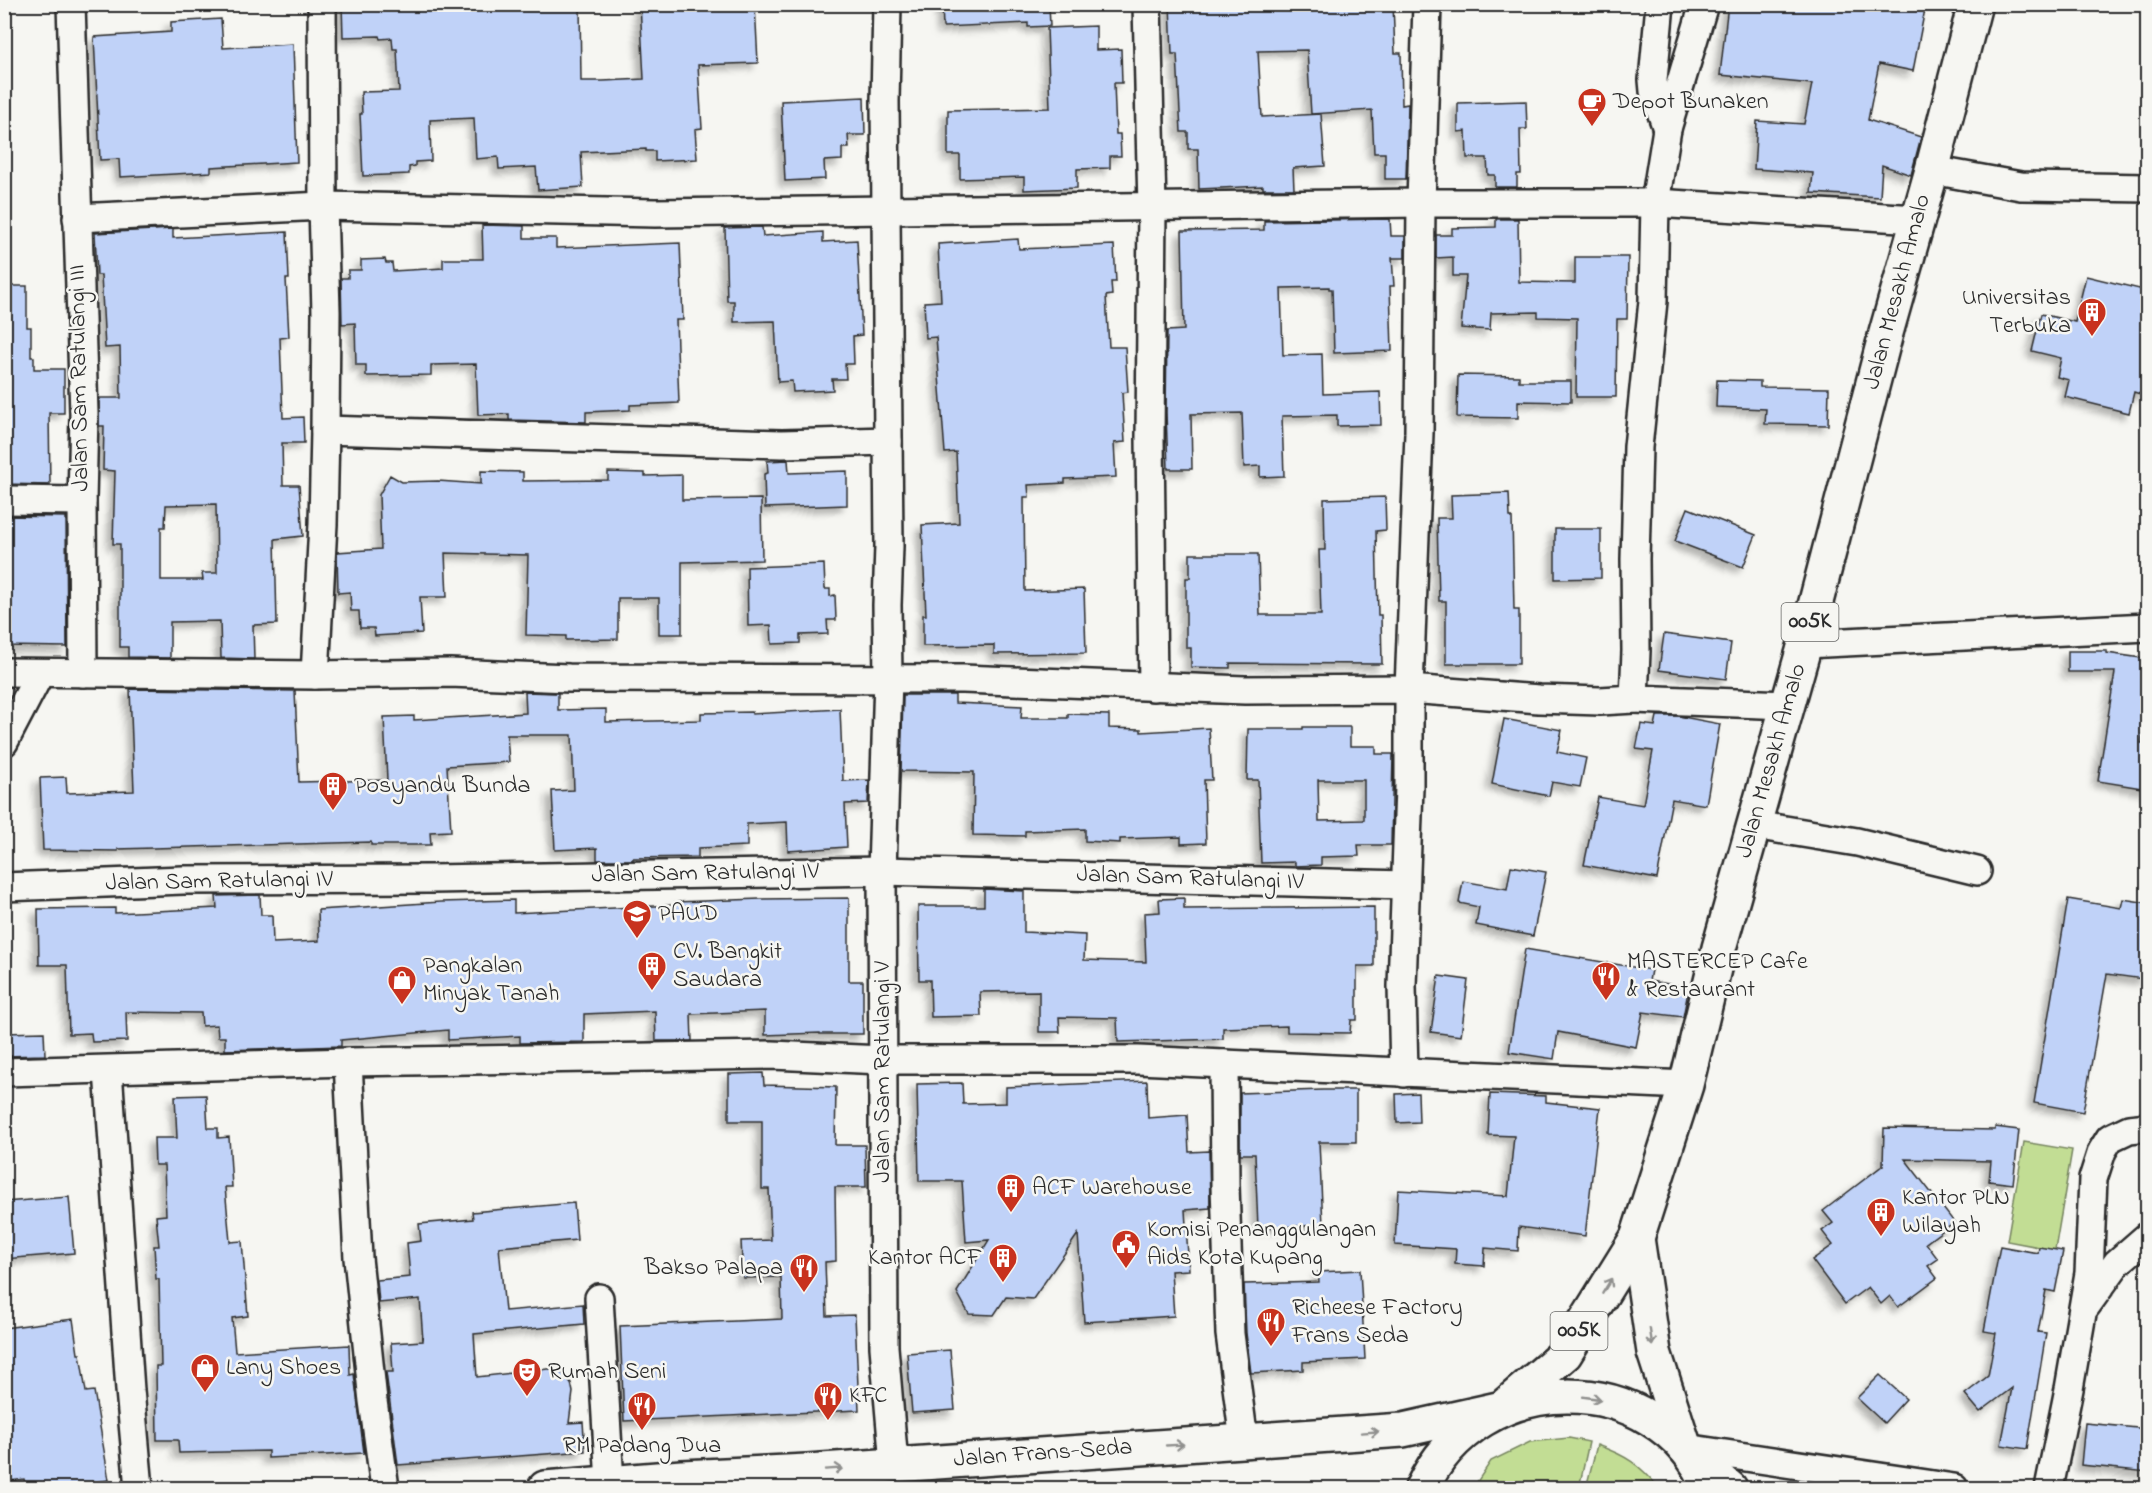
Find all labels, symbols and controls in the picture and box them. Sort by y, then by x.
place label: Depot Bunaken [1612,85,1769,120]
cafe icon: Depot Bunaken [1576,86,1608,128]
street label: Jalan Mesakh Amalo [1855,190,1941,394]
street label: Jalan Sam Ratulangi III [61,264,99,492]
place label: Universitas Terbuka [1962,281,2071,344]
building icon: Universitas Terbuka [2076,296,2108,338]
road number: 005K [1782,603,1838,641]
street label: Jalan Mesakh Amalo [1728,660,1816,862]
place label: Posyandu Bunda [354,769,531,805]
building icon: Posyandu Bunda [317,770,349,812]
street label: Jalan Sam Ratulangi IV [591,855,820,893]
street label: Jalan Sam Ratulangi IV [1076,858,1305,900]
street label: Jalan Sam Ratulangi IV [105,863,334,901]
place label: PAUD [658,897,718,932]
school or university icon: PAUD [621,898,653,940]
place label: CV. Bangkit Saudara [673,935,782,998]
place label: MASTERCEP Cafe & Restaurant [1627,945,1808,1008]
place label: Pangkalan Minyak Tanah [423,949,559,1013]
building icon: CV. Bangkit Saudara [636,950,668,992]
street label: Jalan Sam Ratulangi V [866,960,901,1183]
restaurant icon: MASTERCEP Cafe & Restaurant [1590,960,1622,1002]
shop icon: Pangkalan Minyak Tanah [386,964,418,1006]
place label: ACF Warehouse [1032,1171,1192,1206]
building icon: ACF Warehouse [995,1172,1027,1214]
place label: Kantor PLN Wilayah [1902,1181,2010,1245]
building icon: Kantor PLN Wilayah [1865,1196,1897,1238]
place label: Komisi Penanggulangan Aids Kota Kupang [1147,1213,1376,1276]
public building icon: Komisi Penanggulangan Aids Kota Kupang [1110,1228,1142,1270]
place label: Kantor ACF [868,1241,982,1276]
building icon: Kantor ACF [987,1242,1019,1284]
place label: Bakso Palapa [643,1251,783,1286]
restaurant icon: Bakso Palapa [788,1252,820,1294]
one-way arrow [1602,1278,1614,1295]
place label: Richeese Factory Frans Seda [1291,1291,1463,1354]
restaurant icon: Richeese Factory Frans Seda [1255,1306,1287,1348]
road number: 005K [1550,1312,1608,1350]
one-way arrow [1646,1327,1657,1346]
place label: Lany Shoes [226,1351,341,1387]
shop icon: Lany Shoes [189,1352,221,1394]
place label: Rumah Seni [548,1355,666,1390]
theatre icon: Rumah Seni [511,1356,543,1398]
place label: KFC [849,1379,887,1414]
restaurant icon: KFC [812,1380,844,1422]
restaurant icon: RM Padang Dua [626,1390,658,1432]
one-way arrow [1582,1393,1601,1404]
one-way arrow [1359,1426,1379,1437]
place label: RM Padang Dua [563,1429,721,1464]
street label: Jalan Frans-Seda [952,1430,1134,1478]
one-way arrow [1165,1439,1185,1450]
one-way arrow [824,1463,844,1474]

